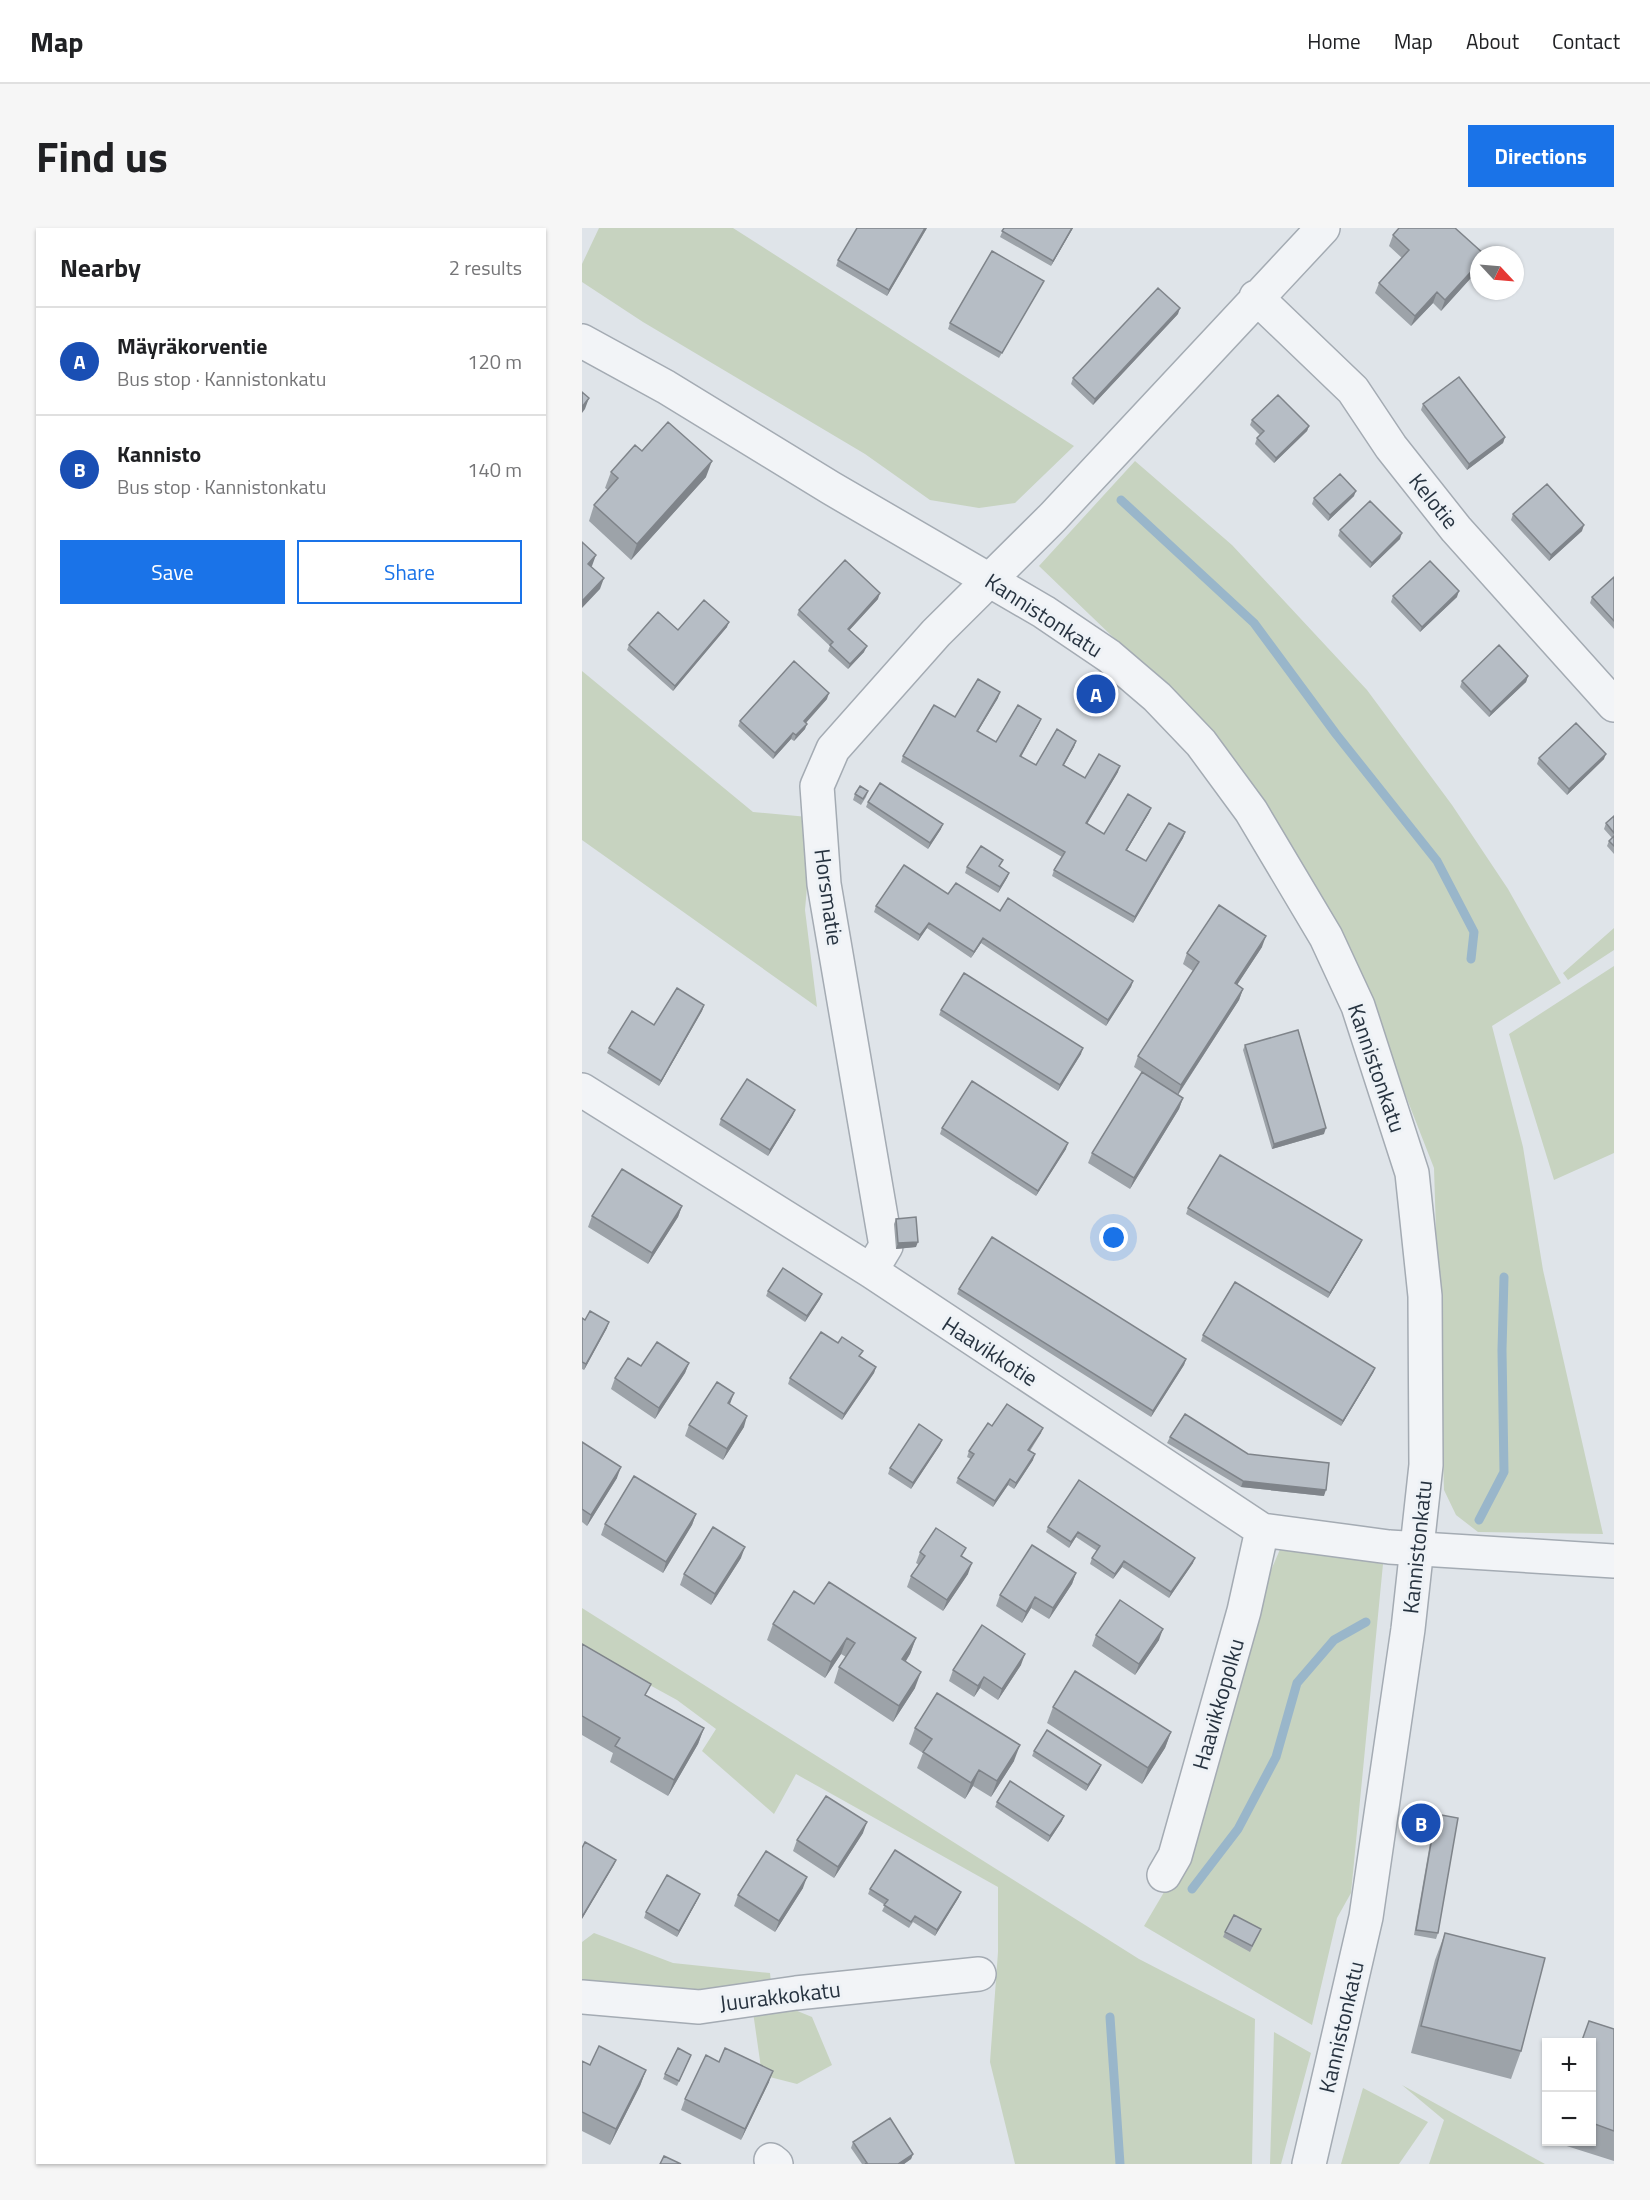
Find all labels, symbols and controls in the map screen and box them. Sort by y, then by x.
text: Map [30,20,84,63]
text: Home [1307,25,1361,57]
text: Map [1394,25,1433,57]
text: About [1466,25,1519,57]
text: Contact [1552,25,1620,57]
text: Find us [36,124,168,188]
button: Directions [1468,125,1614,187]
north arrow [1470,246,1524,300]
text: Nearby [60,248,141,287]
text: 2 results [449,252,522,283]
text: Mäyräkorventie [117,329,268,363]
text: A [73,346,86,377]
text: 120 m [467,346,522,377]
text: Bus stop · Kannistonkatu [117,363,326,394]
text: Kannisto [117,437,201,471]
text: B [73,454,86,485]
text: 140 m [467,454,522,485]
street label: Kelotie [1401,466,1467,536]
text: Bus stop · Kannistonkatu [117,471,326,502]
button: Save [60,540,285,604]
button: Share [297,540,522,604]
street label: Kannistonkatu [978,564,1110,666]
pin: A [1076,672,1116,716]
street label: Horsmatie [805,846,853,948]
street label: Kannistonkatu [1339,999,1415,1137]
your location [1099,1223,1128,1252]
street label: Haavikkotie [935,1307,1045,1395]
street label: Kannistonkatu [1393,1478,1441,1616]
street label: Haavikkopolku [1183,1634,1253,1774]
pin: B [1402,1800,1440,1846]
street label: Kannistonkatu [1309,1958,1373,2096]
street label: Juurakkokatu [718,1972,842,2020]
map controls [1542,2038,1596,2146]
button: + [1542,2038,1596,2092]
button: − [1542,2092,1596,2146]

